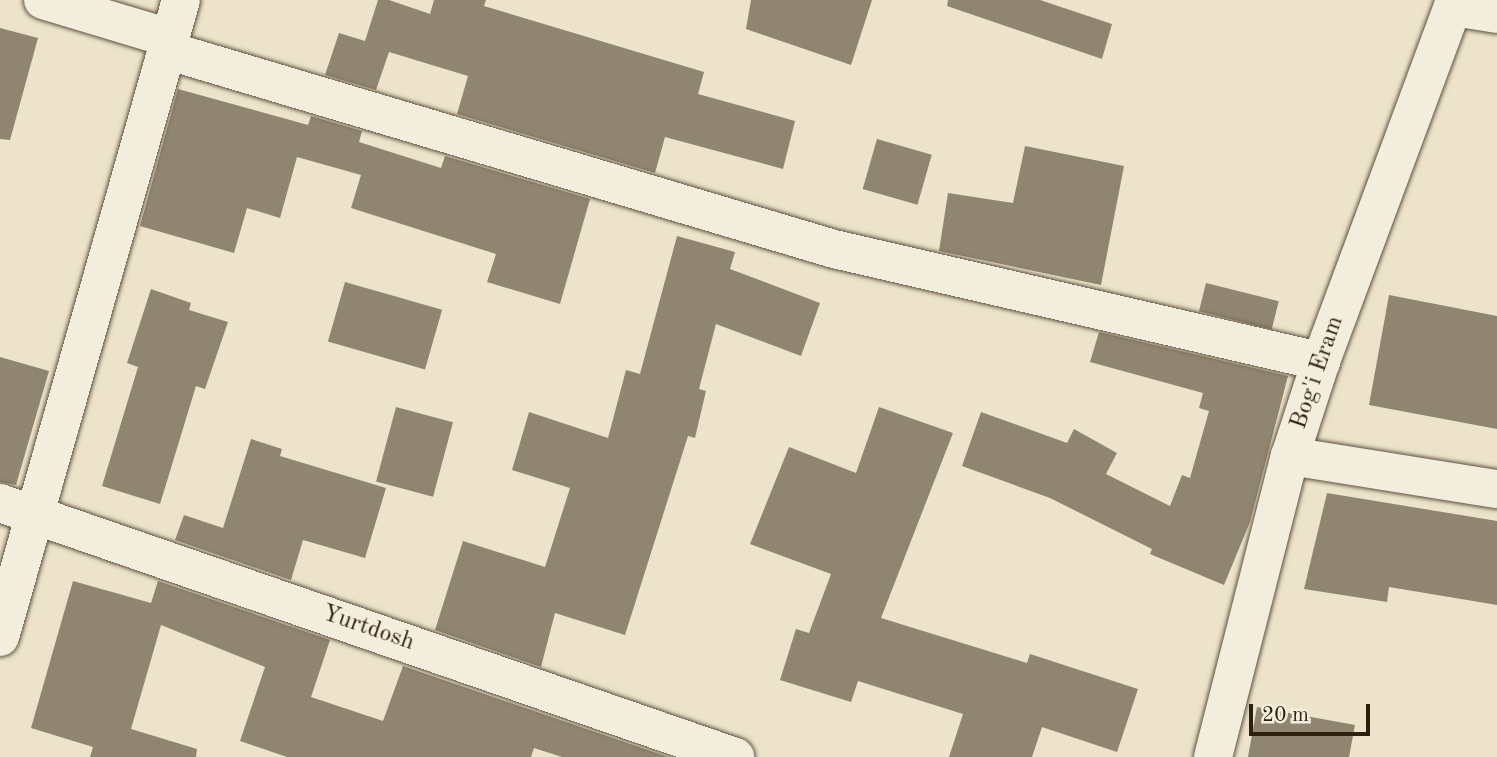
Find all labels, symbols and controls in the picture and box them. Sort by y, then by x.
street label: Bog'i Eram [1285,313,1351,433]
street label: Yurtdosh [318,600,418,658]
scale bar [1252,690,1373,734]
text: 20 m [1262,705,1309,726]

